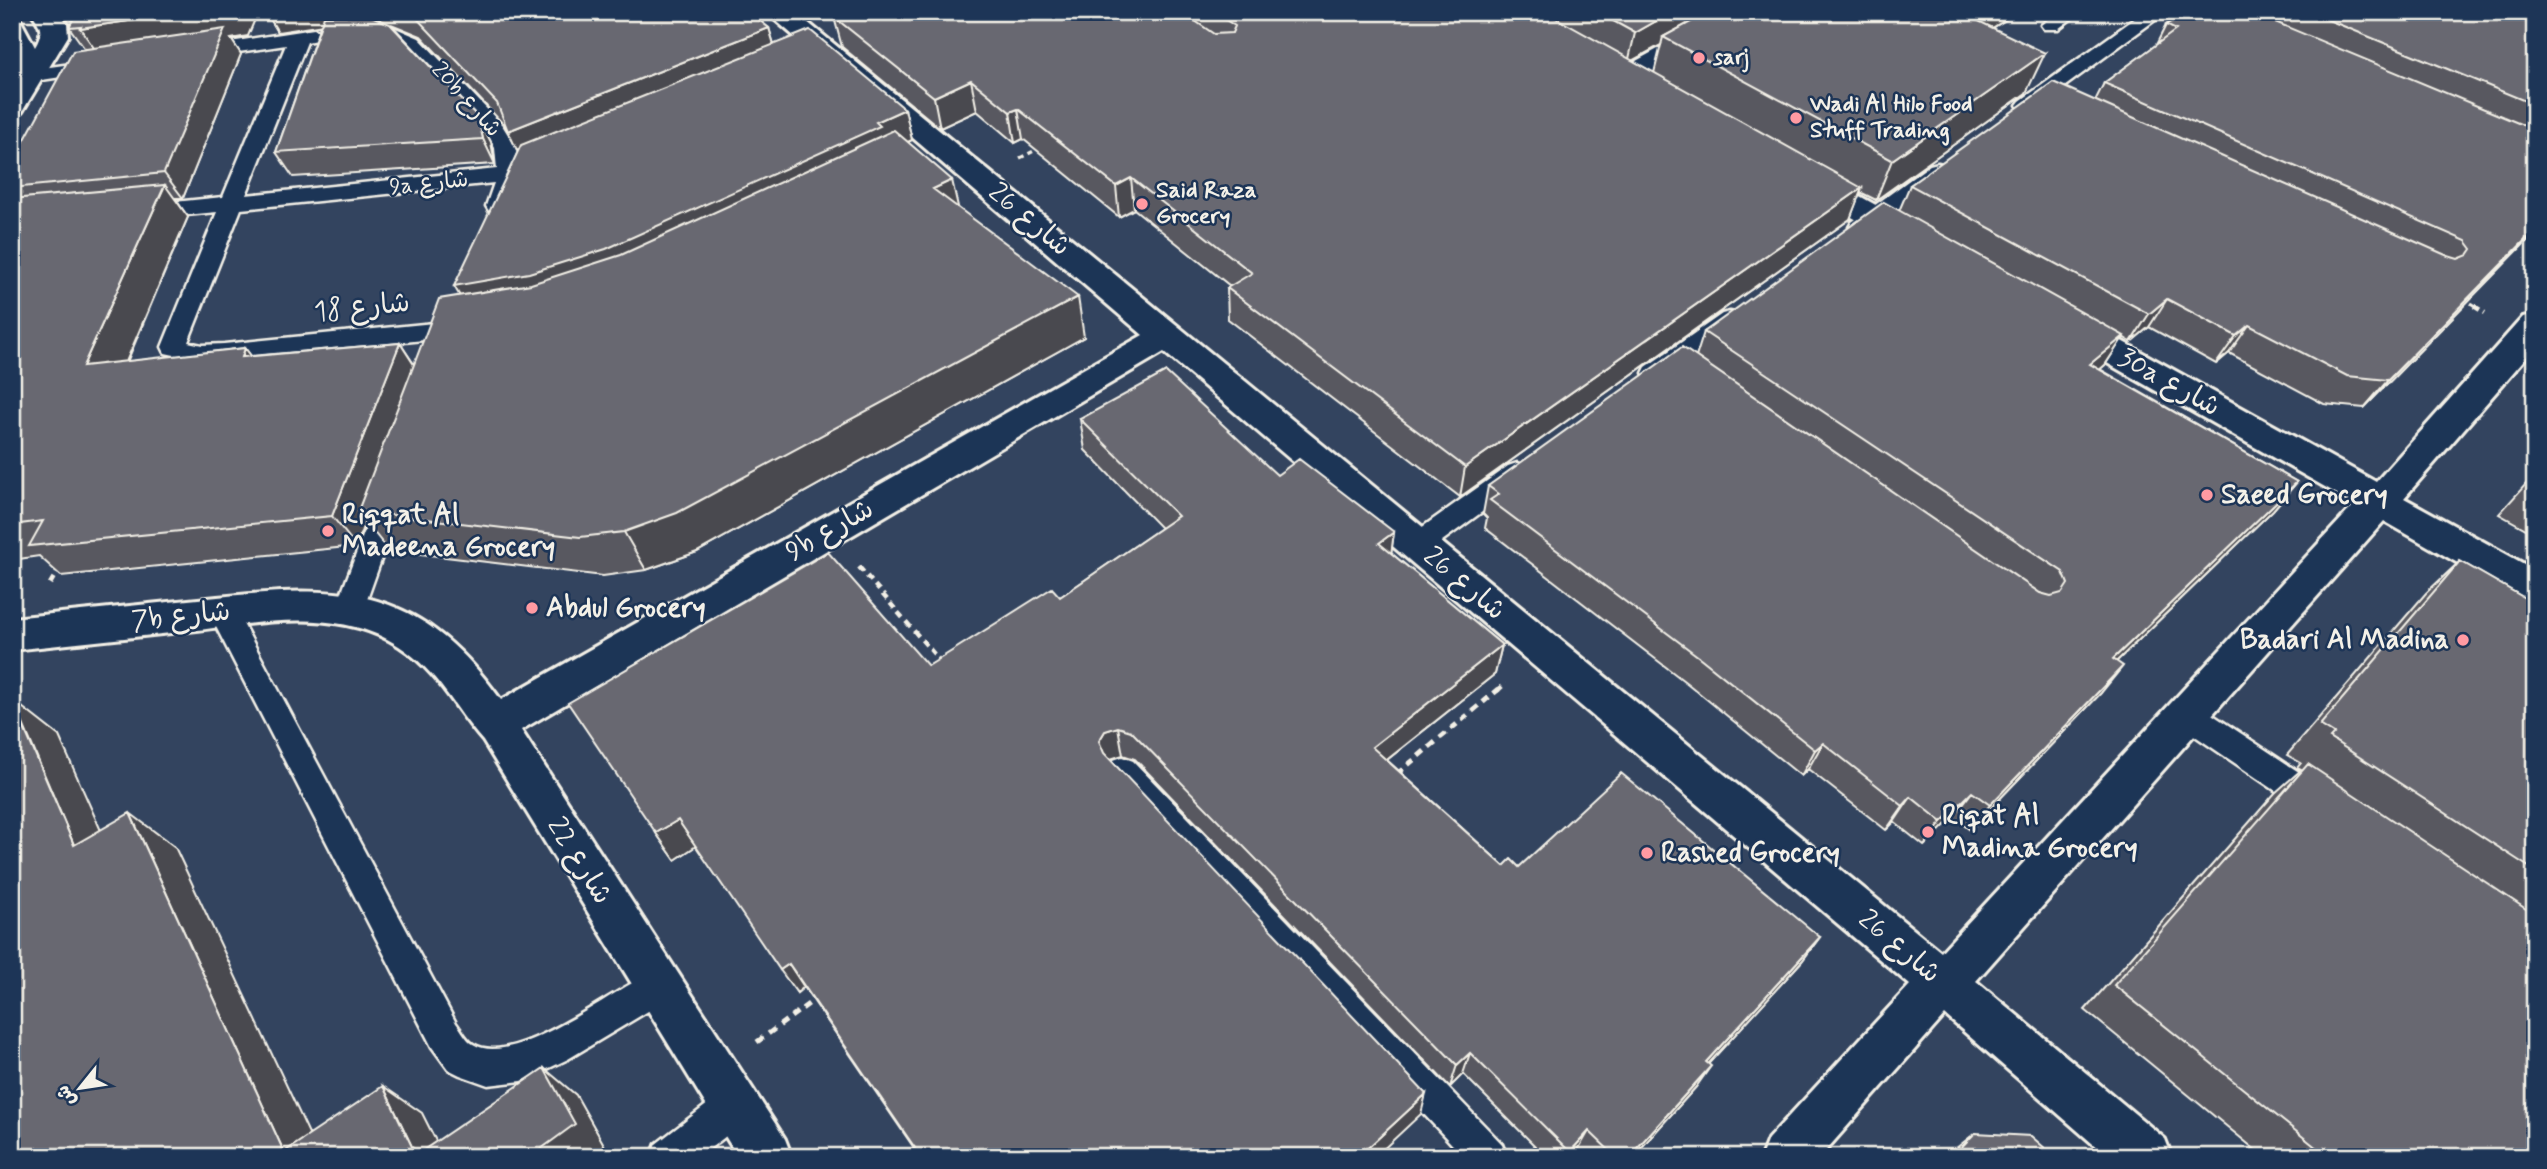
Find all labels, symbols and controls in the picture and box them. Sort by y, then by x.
place label: sarj [1712,43,1749,73]
marker: sarj [1691,50,1707,66]
street label: 20b شارع [424,56,508,144]
place label: Wadi Al Hilo Food Stuff Trading [1809,90,1973,146]
marker: Wadi Al Hilo Food Stuff Trading [1788,110,1804,126]
street label: 9a شارع [388,165,470,203]
street label: شارع 26 [980,175,1078,265]
place label: Said Raza Grocery [1156,176,1257,232]
marker: Said Raza Grocery [1134,196,1150,212]
street label: شارع 18 [312,285,412,331]
street label: 30a شارع [2111,340,2227,426]
place label: Saeed Grocery [2221,477,2388,514]
marker: Saeed Grocery [2199,487,2215,503]
street label: 9b شارع [779,491,881,571]
place label: Riqqat Al Madeena Grocery [342,497,555,566]
marker: Riqqat Al Madeena Grocery [320,523,336,539]
street label: شارع 26 [1415,539,1513,629]
place label: Abdul Grocery [546,590,706,627]
street label: 7b شارع [130,593,232,641]
marker: Abdul Grocery [524,600,540,616]
place label: Badari Al Madina [2240,622,2449,659]
marker: Badari Al Madina [2455,632,2471,648]
place label: Riqat Al Madina Grocery [1942,798,2138,867]
street label: شارع 22 [538,810,620,912]
marker: Riqat Al Madina Grocery [1920,824,1936,840]
place label: Rashed Grocery [1661,835,1840,872]
marker: Rashed Grocery [1639,845,1655,861]
street label: شارع 26 [1850,902,1948,992]
north arrow [46,1054,116,1124]
text: ش [50,1080,83,1111]

